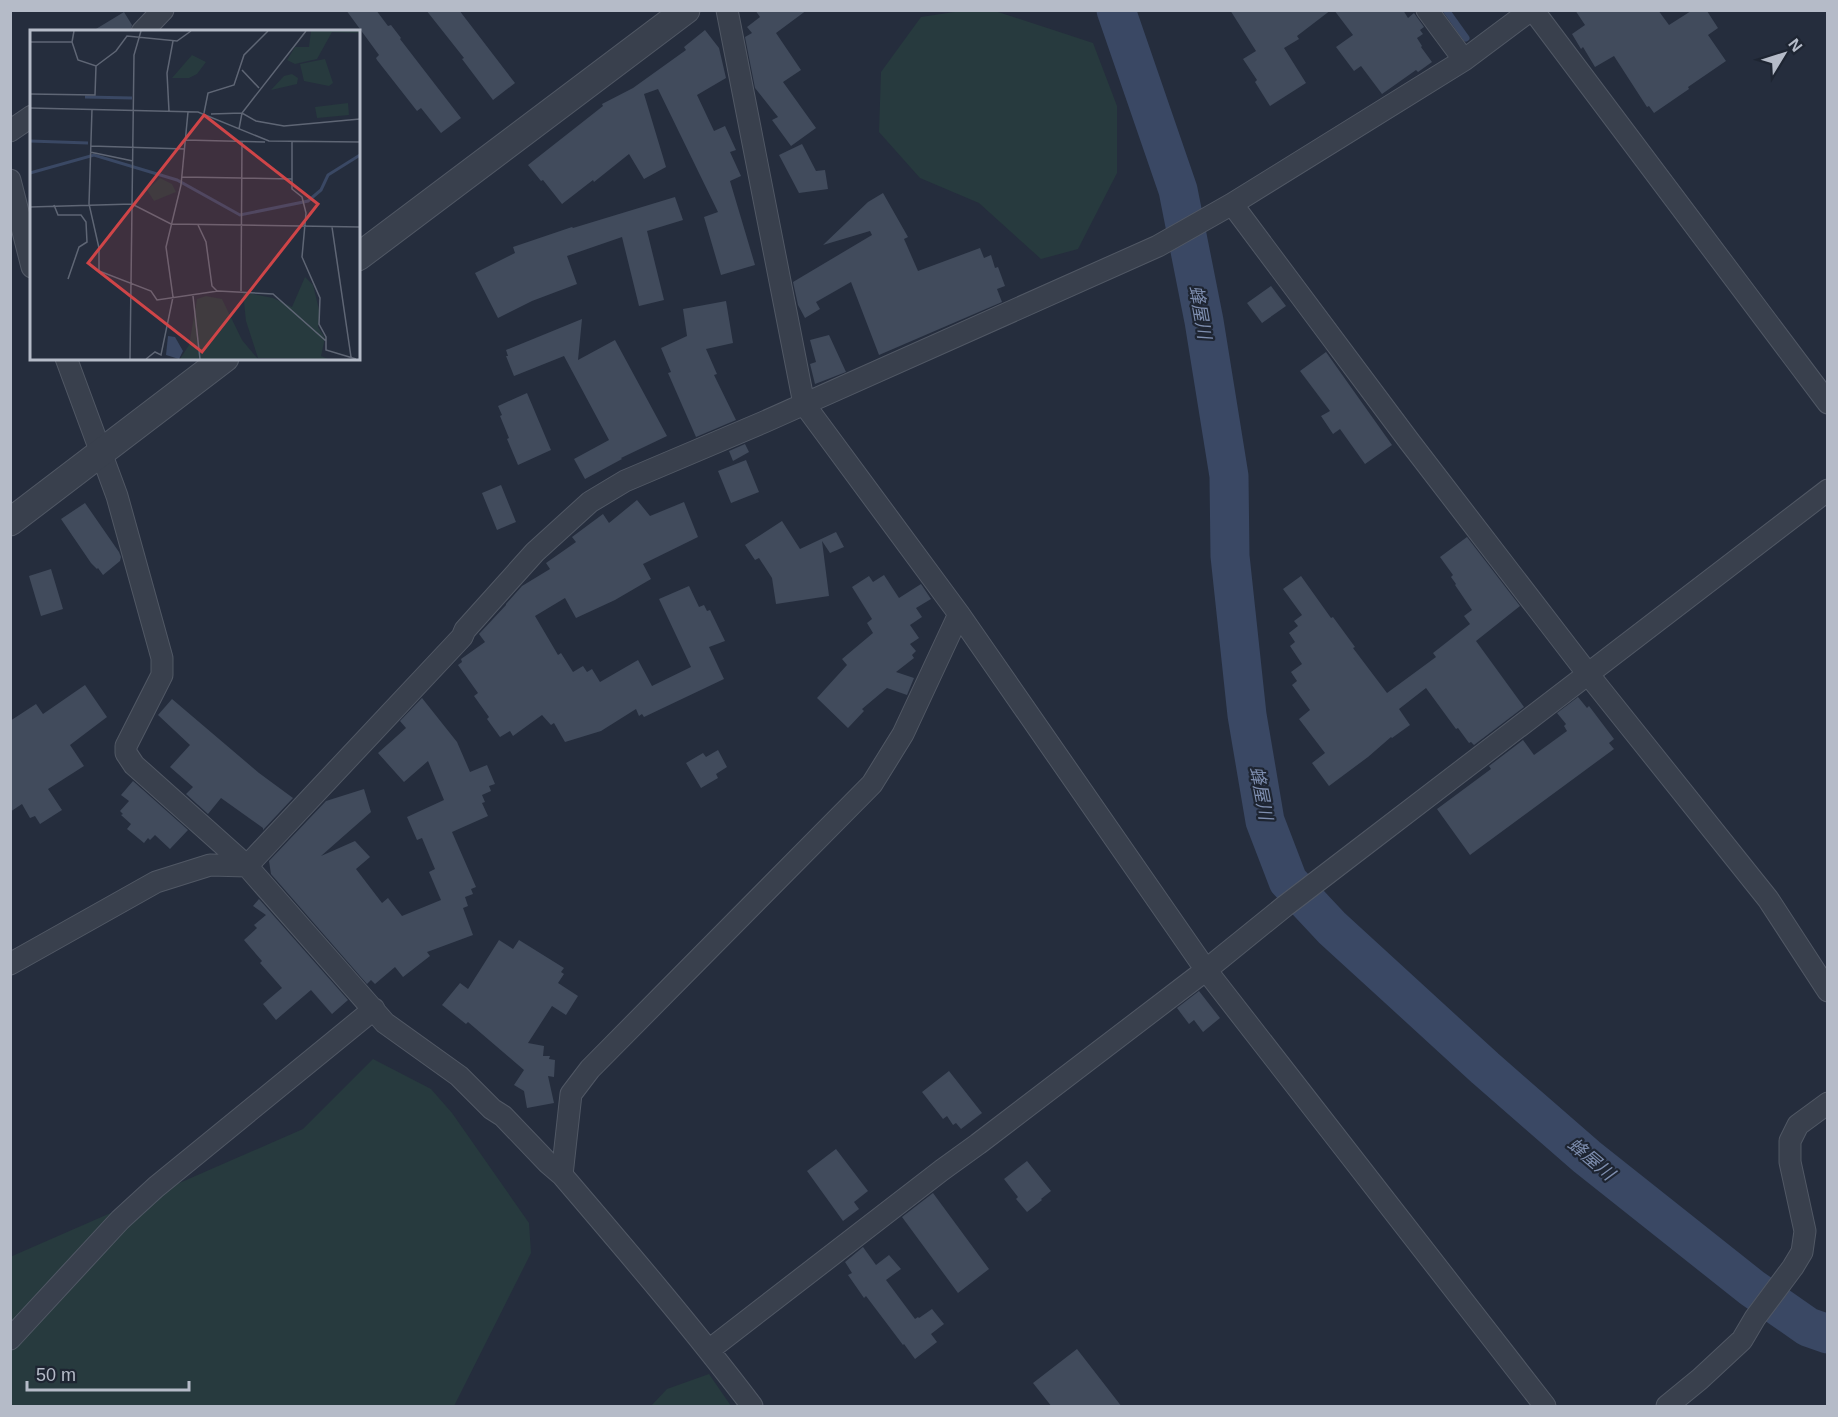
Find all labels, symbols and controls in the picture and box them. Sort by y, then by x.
north arrow [1754,24,1814,84]
inset map [30,30,360,360]
text: N [1785,35,1806,55]
water label: 蜂屋川 [1185,284,1215,342]
water label: 蜂屋川 [1246,765,1276,823]
water label: 蜂屋川 [1564,1134,1620,1185]
scale bar [27,1354,189,1392]
text: 50 m [36,1365,76,1385]

